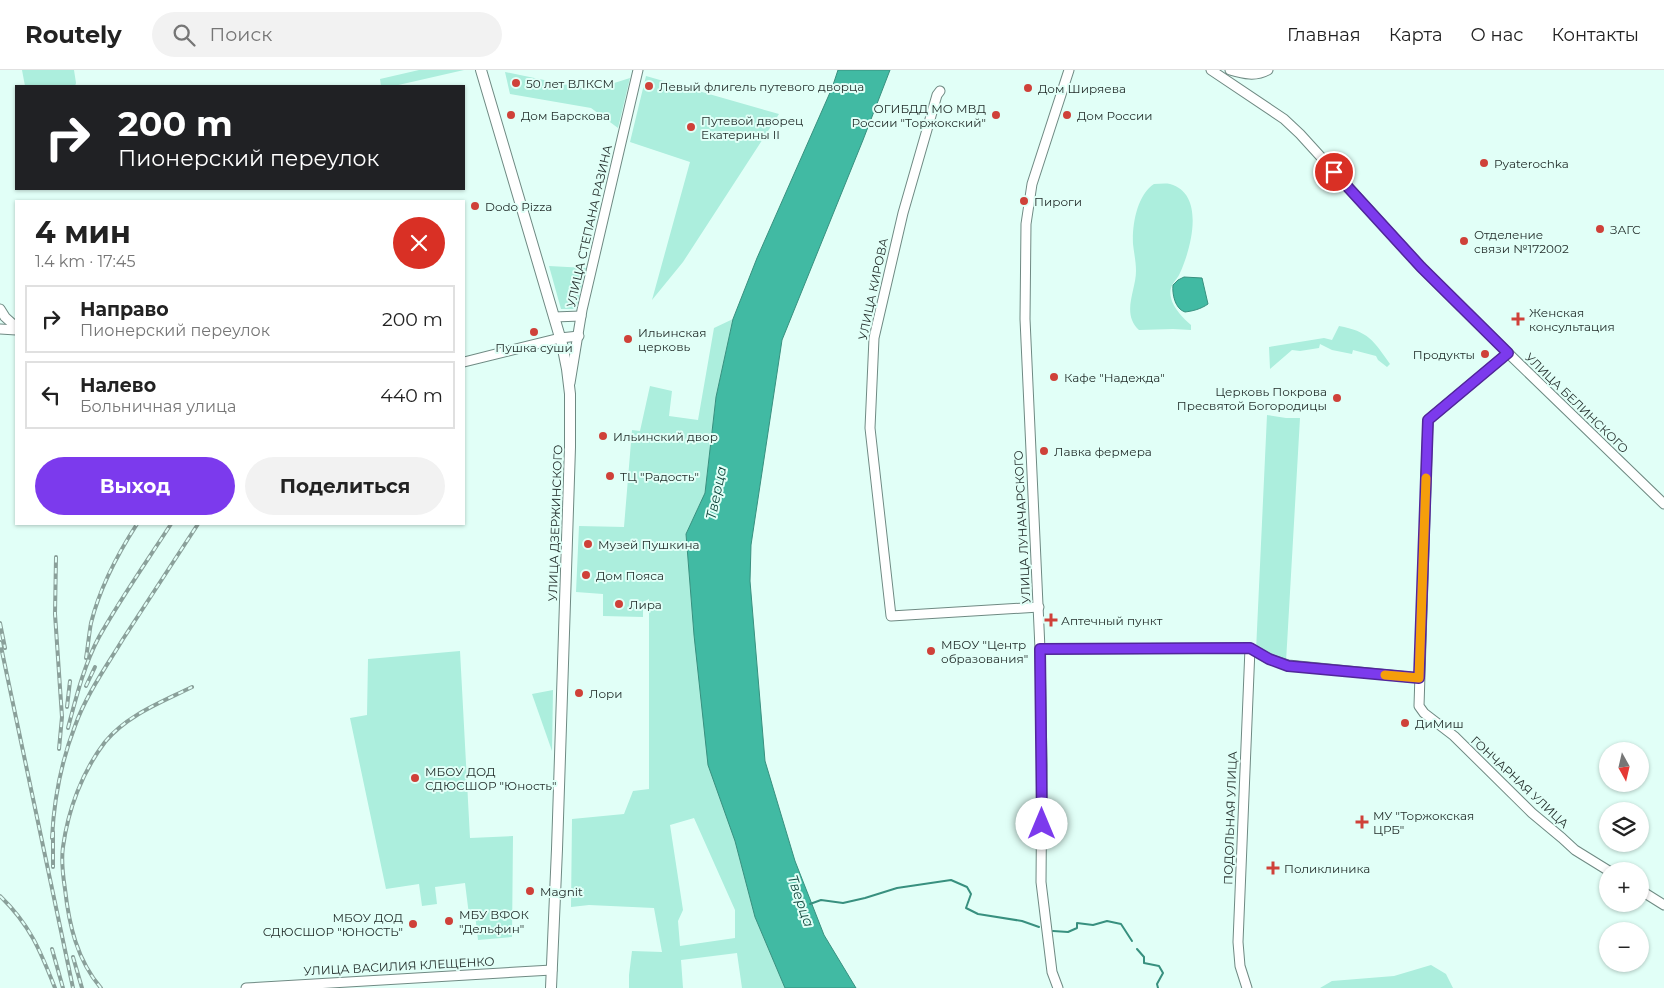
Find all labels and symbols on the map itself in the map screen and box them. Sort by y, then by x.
place label: 50 лет ВЛКСМ [526,76,614,91]
marker: 50 лет ВЛКСМ [510,77,522,89]
place label: Левый флигель путевого дворца [659,79,864,94]
marker: Левый флигель путевого дворца [643,80,655,92]
place label: Дом Ширяева [1038,81,1126,96]
marker: Дом Ширяева [1022,82,1034,94]
place label: ОГИБДД МО МВД России "Торжокский" [852,101,986,130]
place label: Дом Барскова [521,108,610,123]
place label: Дом России [1077,108,1153,123]
marker: Дом Барскова [505,109,517,121]
marker: ОГИБДД МО МВД России "Торжокский" [990,109,1002,121]
marker: Дом России [1061,109,1073,121]
place label: Путевой дворец Екатерины II [701,113,803,142]
marker: Путевой дворец Екатерины II [685,121,697,133]
street label: УЛИЦА СТЕПАНА РАЗИНА [563,143,615,309]
pin [1313,151,1355,193]
place label: Pyaterochka [1494,156,1569,171]
marker: Pyaterochka [1478,157,1490,169]
place label: Пироги [1034,194,1082,209]
marker: Пироги [1018,195,1030,207]
place label: Dodo Pizza [485,199,552,214]
marker: Dodo Pizza [469,200,481,212]
place label: ЗАГС [1610,222,1641,237]
marker: ЗАГС [1594,223,1606,235]
place label: Отделение связи №172002 [1474,227,1569,256]
marker: Отделение связи №172002 [1458,235,1470,247]
street label: УЛИЦА КИРОВА [855,237,891,341]
place label: Женская консультация [1529,305,1615,334]
marker: Женская консультация [1511,312,1525,326]
place label: Ильинская церковь [638,325,706,354]
marker: Пушка суши [528,326,540,338]
marker: Ильинская церковь [622,333,634,345]
place label: Пушка суши [495,340,573,355]
place label: Продукты [1413,347,1475,362]
marker: Продукты [1479,348,1491,360]
street label: УЛИЦА БЕЛИНСКОГО [1522,350,1632,456]
place label: Кафе "Надежда" [1064,370,1165,385]
marker: Кафе "Надежда" [1048,371,1060,383]
place label: Церковь Покрова Пресвятой Богородицы [1177,384,1327,413]
marker: Церковь Покрова Пресвятой Богородицы [1331,392,1343,404]
place label: Ильинский двор [613,429,718,444]
marker: Ильинский двор [597,430,609,442]
street label: УЛИЦА ДЗЕРЖИНСКОГО [545,444,565,602]
place label: Лавка фермера [1054,444,1152,459]
marker: Лавка фермера [1038,445,1050,457]
street label: УЛИЦА ЛУНАЧАРСКОГО [1010,450,1034,604]
water label: Тверца [702,465,730,521]
place label: ТЦ "Радость" [620,469,699,484]
marker: ТЦ "Радость" [604,470,616,482]
place label: Музей Пушкина [598,537,700,552]
marker: Музей Пушкина [582,538,594,550]
place label: Дом Пояса [596,568,664,583]
marker: Дом Пояса [580,569,592,581]
place label: Лира [629,597,662,612]
marker: Лира [613,598,625,610]
place label: Аптечный пункт [1061,613,1163,628]
marker: Аптечный пункт [1045,614,1057,626]
place label: МБОУ "Центр образования" [941,637,1028,666]
marker: МБОУ "Центр образования" [925,645,937,657]
place label: Лори [589,686,623,701]
marker: Лори [573,687,585,699]
place label: ДиМиш [1415,716,1464,731]
marker: ДиМиш [1399,717,1411,729]
street label: ГОНЧАРНАЯ УЛИЦА [1468,733,1572,831]
north arrow [1599,742,1649,792]
street label: ПОДОЛЬНАЯ УЛИЦА [1220,751,1240,885]
place label: МБОУ ДОД СДЮСШОР "Юность" [425,764,556,793]
marker: МБОУ ДОД СДЮСШОР "Юность" [409,772,421,784]
position arrow [1015,797,1067,849]
place label: МУ "Торжокская ЦРБ" [1373,808,1474,837]
marker: МУ "Торжокская ЦРБ" [1355,815,1369,829]
marker: Поликлиника [1266,861,1280,875]
place label: Поликлиника [1284,861,1370,876]
water label: Тверца [784,873,818,929]
place label: Magnit [540,884,583,899]
marker: Magnit [524,885,536,897]
place label: МБУ ВФОК "Дельфин" [459,907,530,936]
place label: МБОУ ДОД СДЮСШОР "ЮНОСТЬ" [263,910,403,939]
marker: МБУ ВФОК "Дельфин" [443,915,455,927]
marker: МБОУ ДОД СДЮСШОР "ЮНОСТЬ" [407,918,419,930]
street label: УЛИЦА ВАСИЛИЯ КЛЕЩЕНКО [303,954,495,978]

